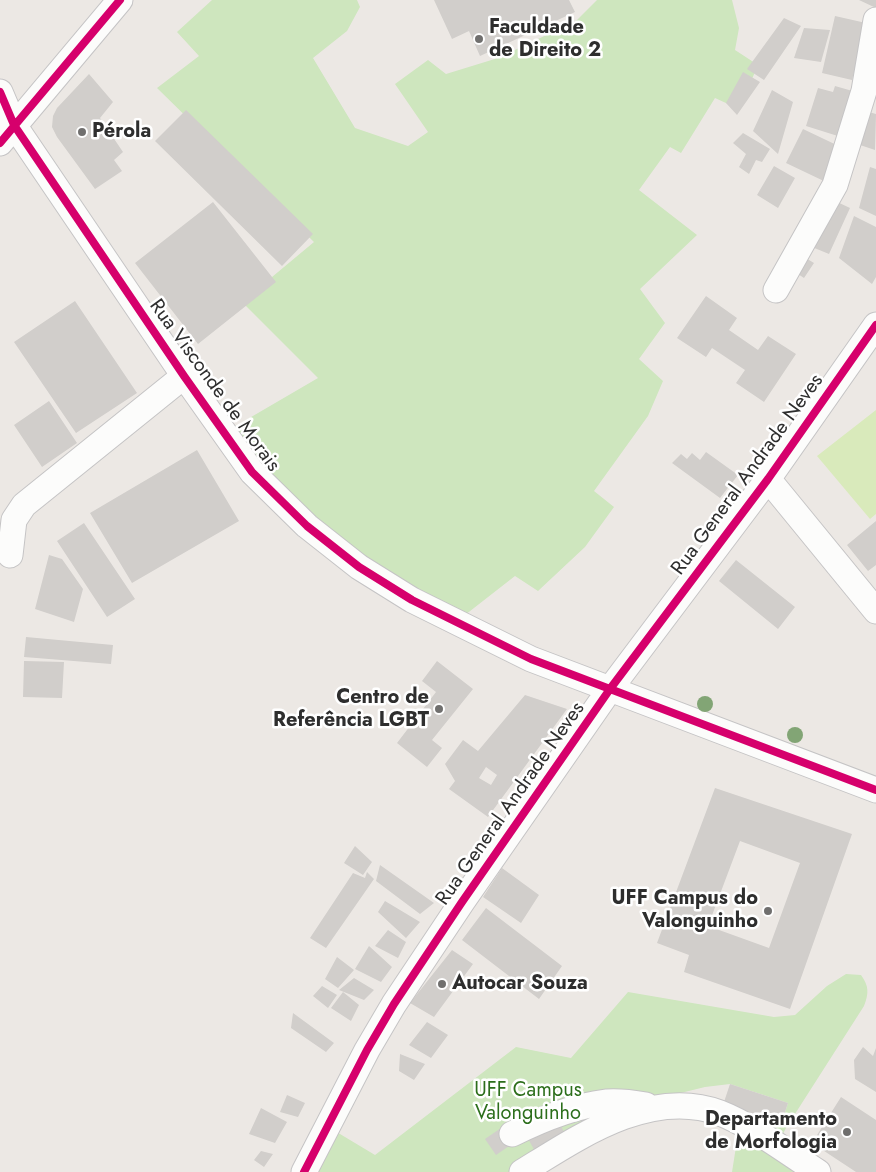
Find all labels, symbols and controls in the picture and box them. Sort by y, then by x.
place label: Faculdade de Direito 2 [489,16,601,63]
marker: Faculdade de Direito 2 [473,33,485,45]
place label: Pérola [92,120,151,144]
marker: Pérola [76,126,88,138]
street label: Rua Visconde de Morais [143,295,285,477]
street label: Rua General Andrade Neves [667,370,829,580]
place label: Centro de Referência LGBT [273,686,429,733]
street label: Rua General Andrade Neves [432,698,590,910]
marker: Centro de Referência LGBT [433,703,445,715]
place label: UFF Campus do Valonguinho [612,887,758,934]
marker: UFF Campus do Valonguinho [762,905,774,917]
place label: Autocar Souza [452,972,588,996]
marker: Autocar Souza [436,978,448,990]
park label: UFF Campus Valonguinho [474,1079,582,1126]
place label: Departamento de Morfologia [705,1108,837,1155]
marker: Departamento de Morfologia [841,1126,853,1138]

